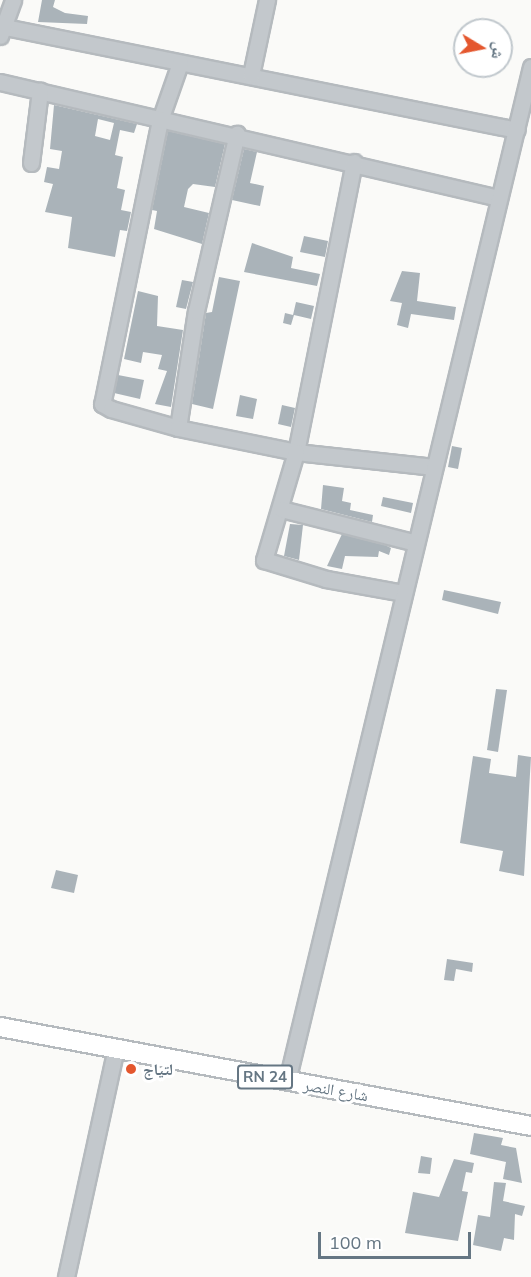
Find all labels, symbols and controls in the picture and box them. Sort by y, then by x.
north arrow [453,18,513,78]
text: ش [487,41,510,61]
place label: لتياج [143,1059,173,1079]
marker: لتياج [124,1062,138,1076]
road number: RN 24 [236,1065,294,1089]
street label: شارع النصر [302,1075,370,1105]
scale bar [321,1220,474,1258]
text: 100 m [329,1231,382,1254]

